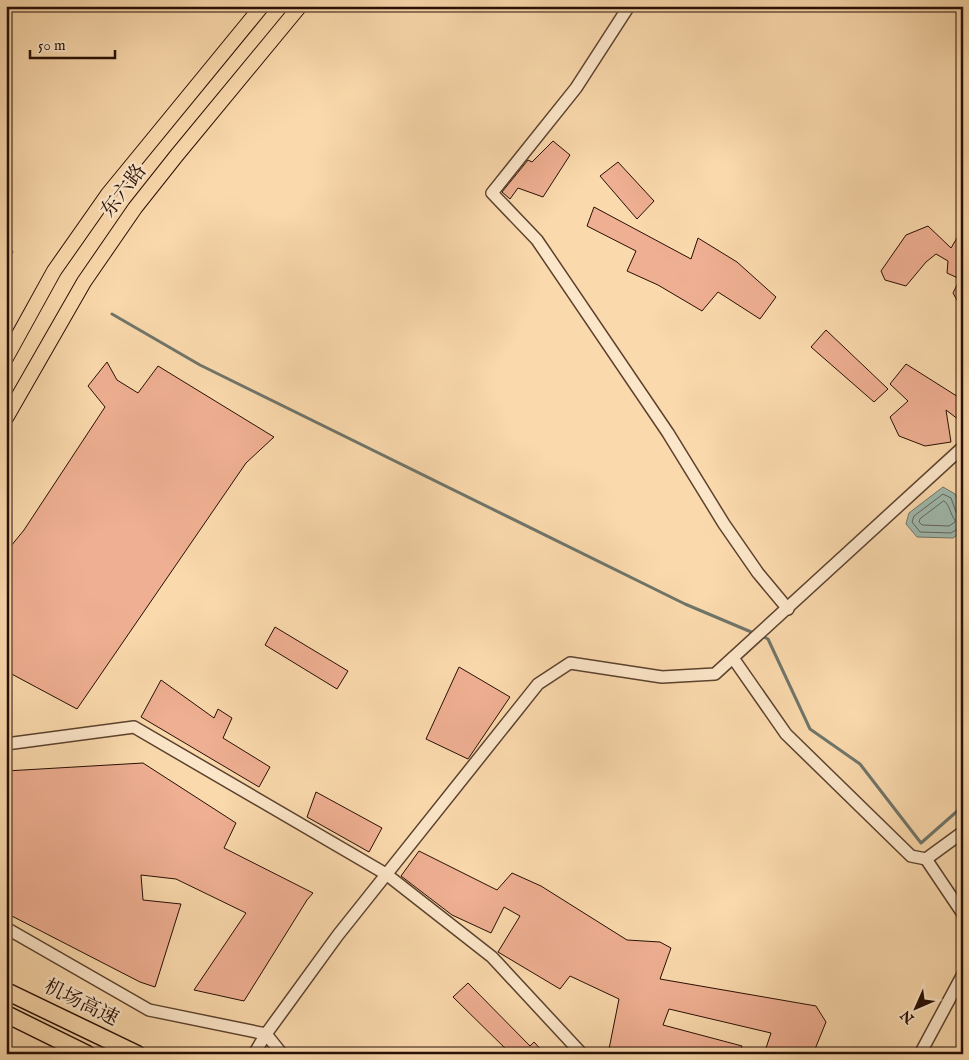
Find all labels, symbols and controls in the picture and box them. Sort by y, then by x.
scale bar [30,28,115,60]
text: 50 m [38,36,66,55]
street label: 东六路 [96,160,152,222]
street label: 机场高速 [40,974,122,1032]
north arrow [892,982,942,1032]
text: N [897,1006,919,1028]

